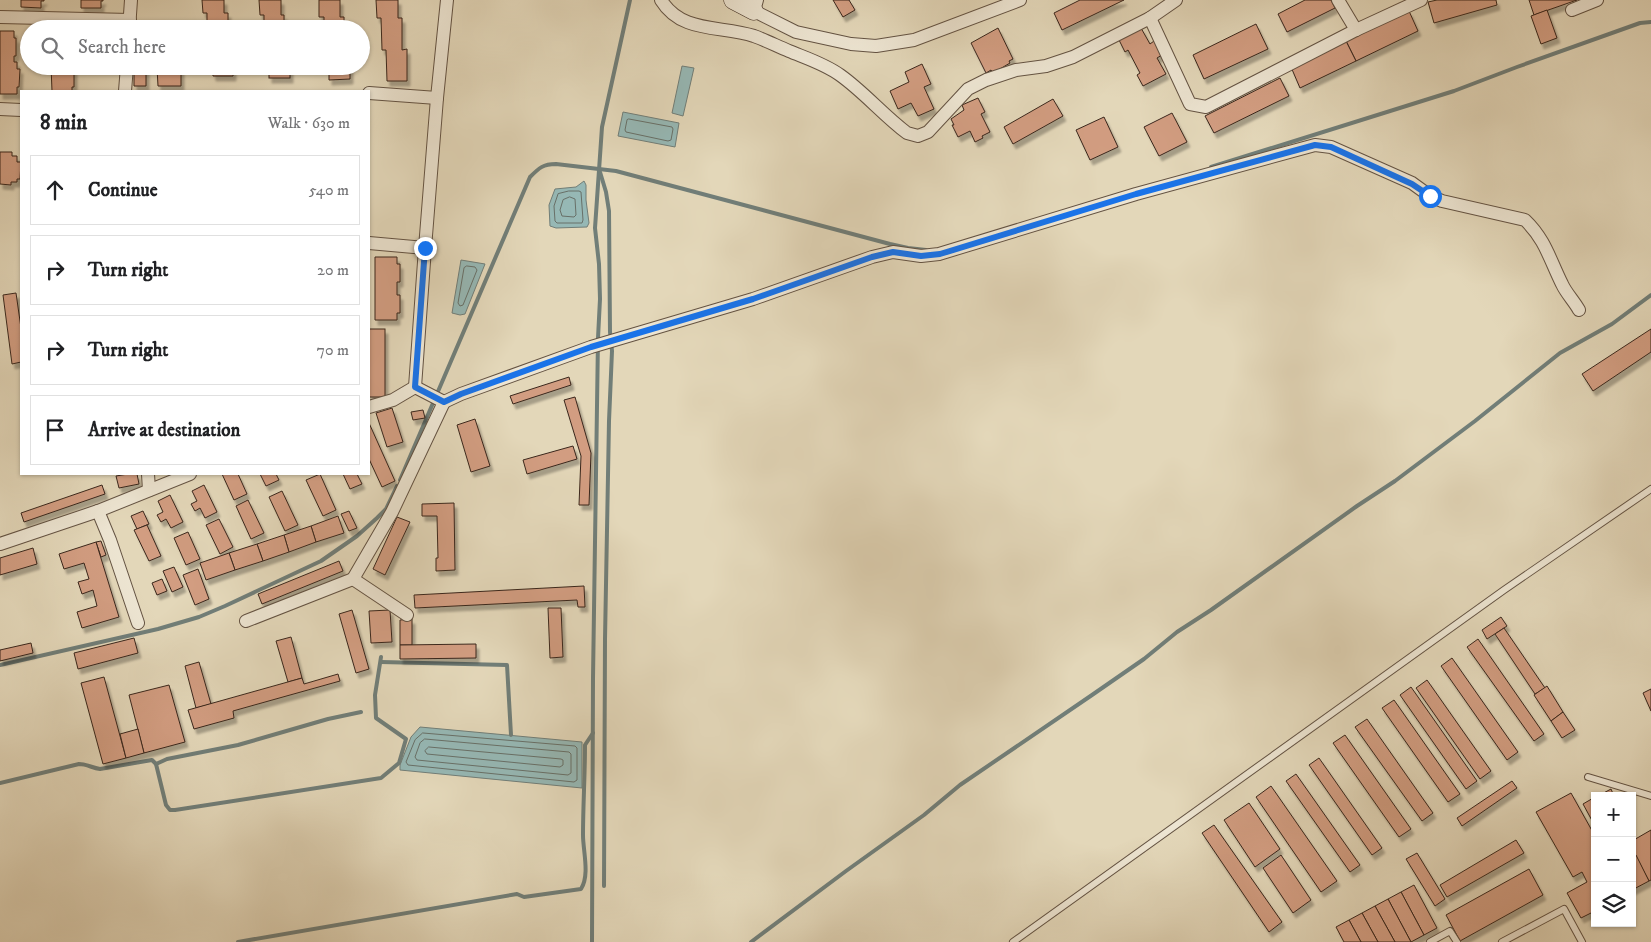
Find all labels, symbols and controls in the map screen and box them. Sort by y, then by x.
search box [20,20,370,75]
icon: search [38,34,66,62]
text: Search here [78,36,166,59]
text: 8 min [40,110,87,136]
text: Walk · 630 m [268,113,350,133]
icon: ahead [41,176,69,204]
text: Continue [88,179,158,202]
text: 540 m [309,180,349,200]
route start [1419,185,1442,208]
route end [414,237,437,260]
icon: right [41,256,69,284]
text: Turn right [88,259,168,282]
text: 20 m [317,260,349,280]
icon: right [41,336,69,364]
text: Turn right [88,339,168,362]
text: 70 m [317,340,349,360]
icon: arrive [41,416,69,444]
text: Arrive at destination [88,419,240,442]
map controls [1591,792,1636,927]
button: + [1591,792,1636,837]
button: − [1591,837,1636,882]
button: layers [1591,882,1636,927]

